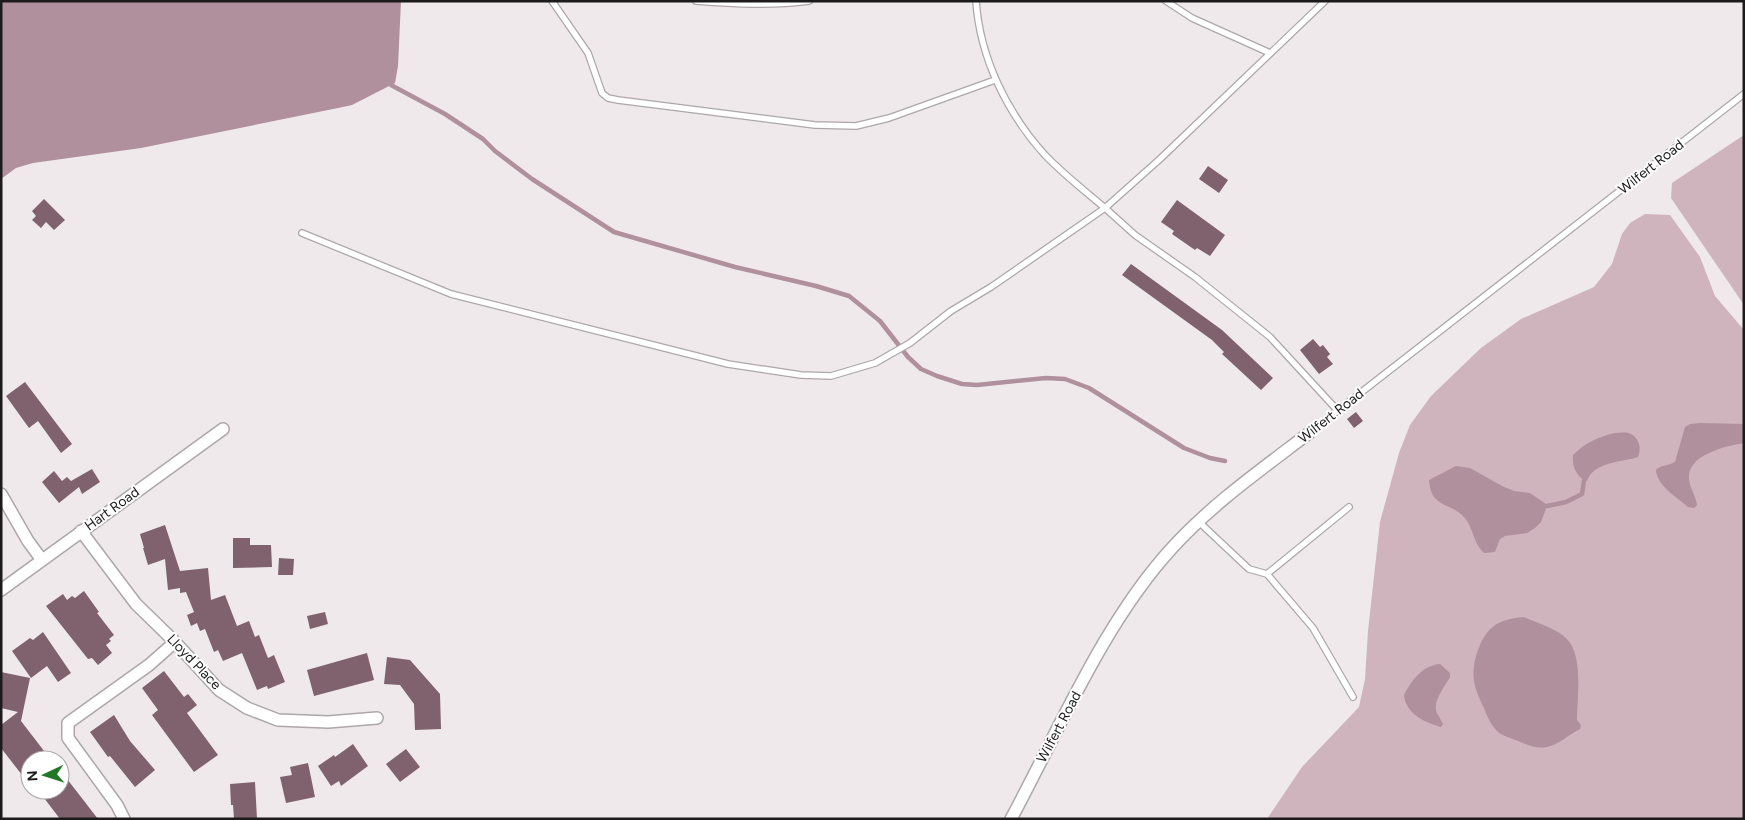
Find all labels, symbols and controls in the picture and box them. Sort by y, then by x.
street label: Wilfert Road [1615,136,1687,198]
street label: Wilfert Road [1295,385,1367,447]
street label: Hart Road [81,483,143,535]
street label: Lloyd Place [163,631,225,694]
street label: Wilfert Road [1033,688,1085,766]
north arrow [20,750,70,800]
text: N [24,770,41,782]

